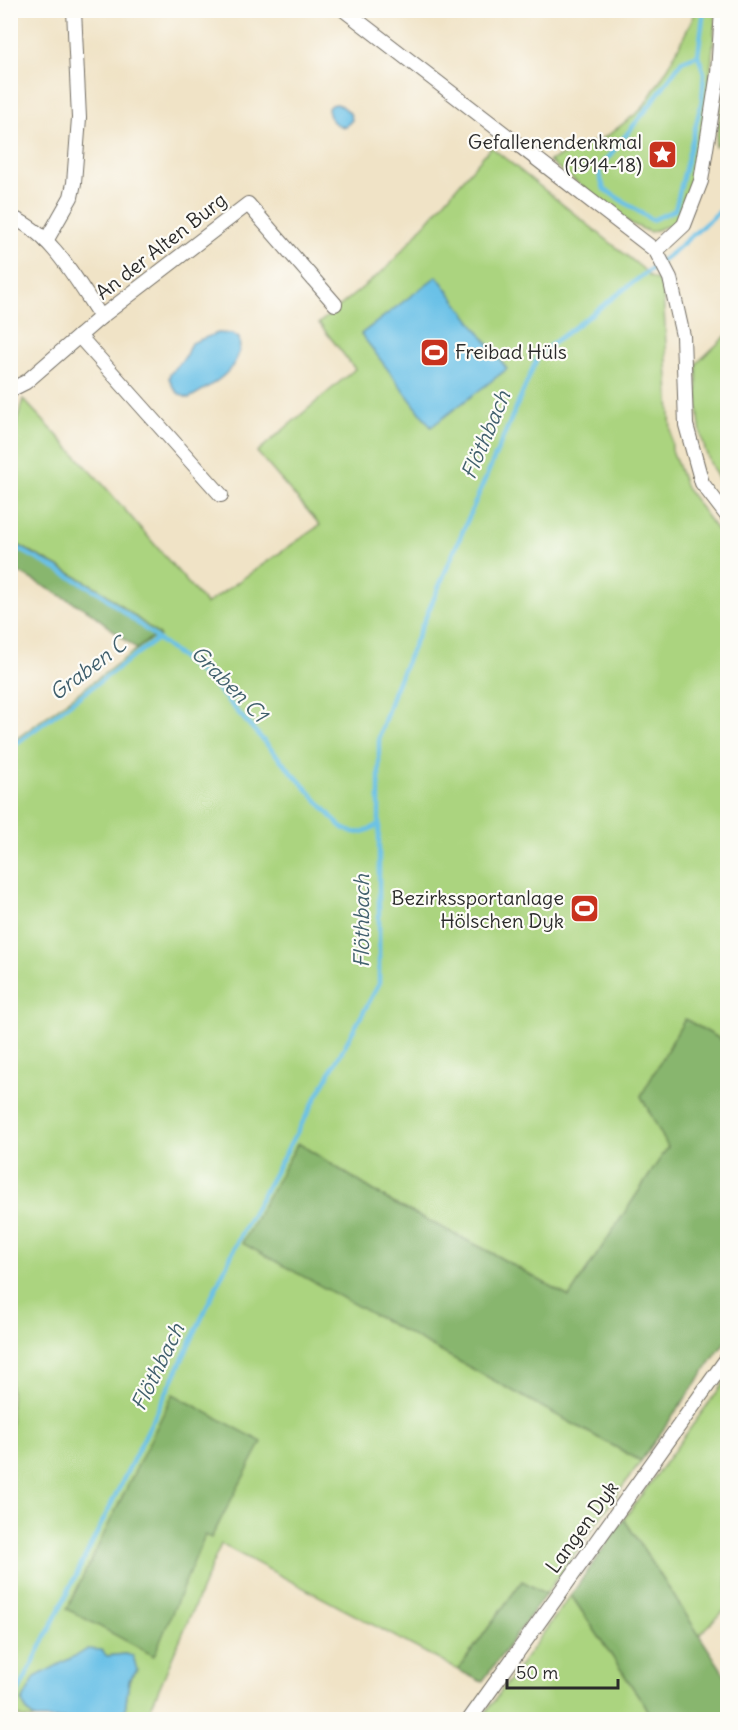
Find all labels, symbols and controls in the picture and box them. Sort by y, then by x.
place label: Gefallenendenkmal (1914-18) [468,129,642,177]
place icon: Gefallenendenkmal (1914-18) [647,138,679,170]
street label: An der Alten Burg [90,187,231,305]
sports icon: Freibad Hüls [418,336,450,368]
place label: Freibad Hüls [455,339,567,364]
water label: Flöthbach [455,386,517,483]
water label: Graben C [44,629,134,706]
water label: Graben C1 [185,640,274,729]
water label: Flöthbach [348,873,375,968]
place label: Bezirkssportanlage Hölschen Dyk [391,885,564,933]
sports icon: Bezirkssportanlage Hölschen Dyk [569,893,601,925]
water label: Flöthbach [125,1318,191,1415]
street label: Langen Dyk [540,1476,623,1578]
scale bar [507,1652,618,1690]
text: 50 m [516,1661,558,1684]

